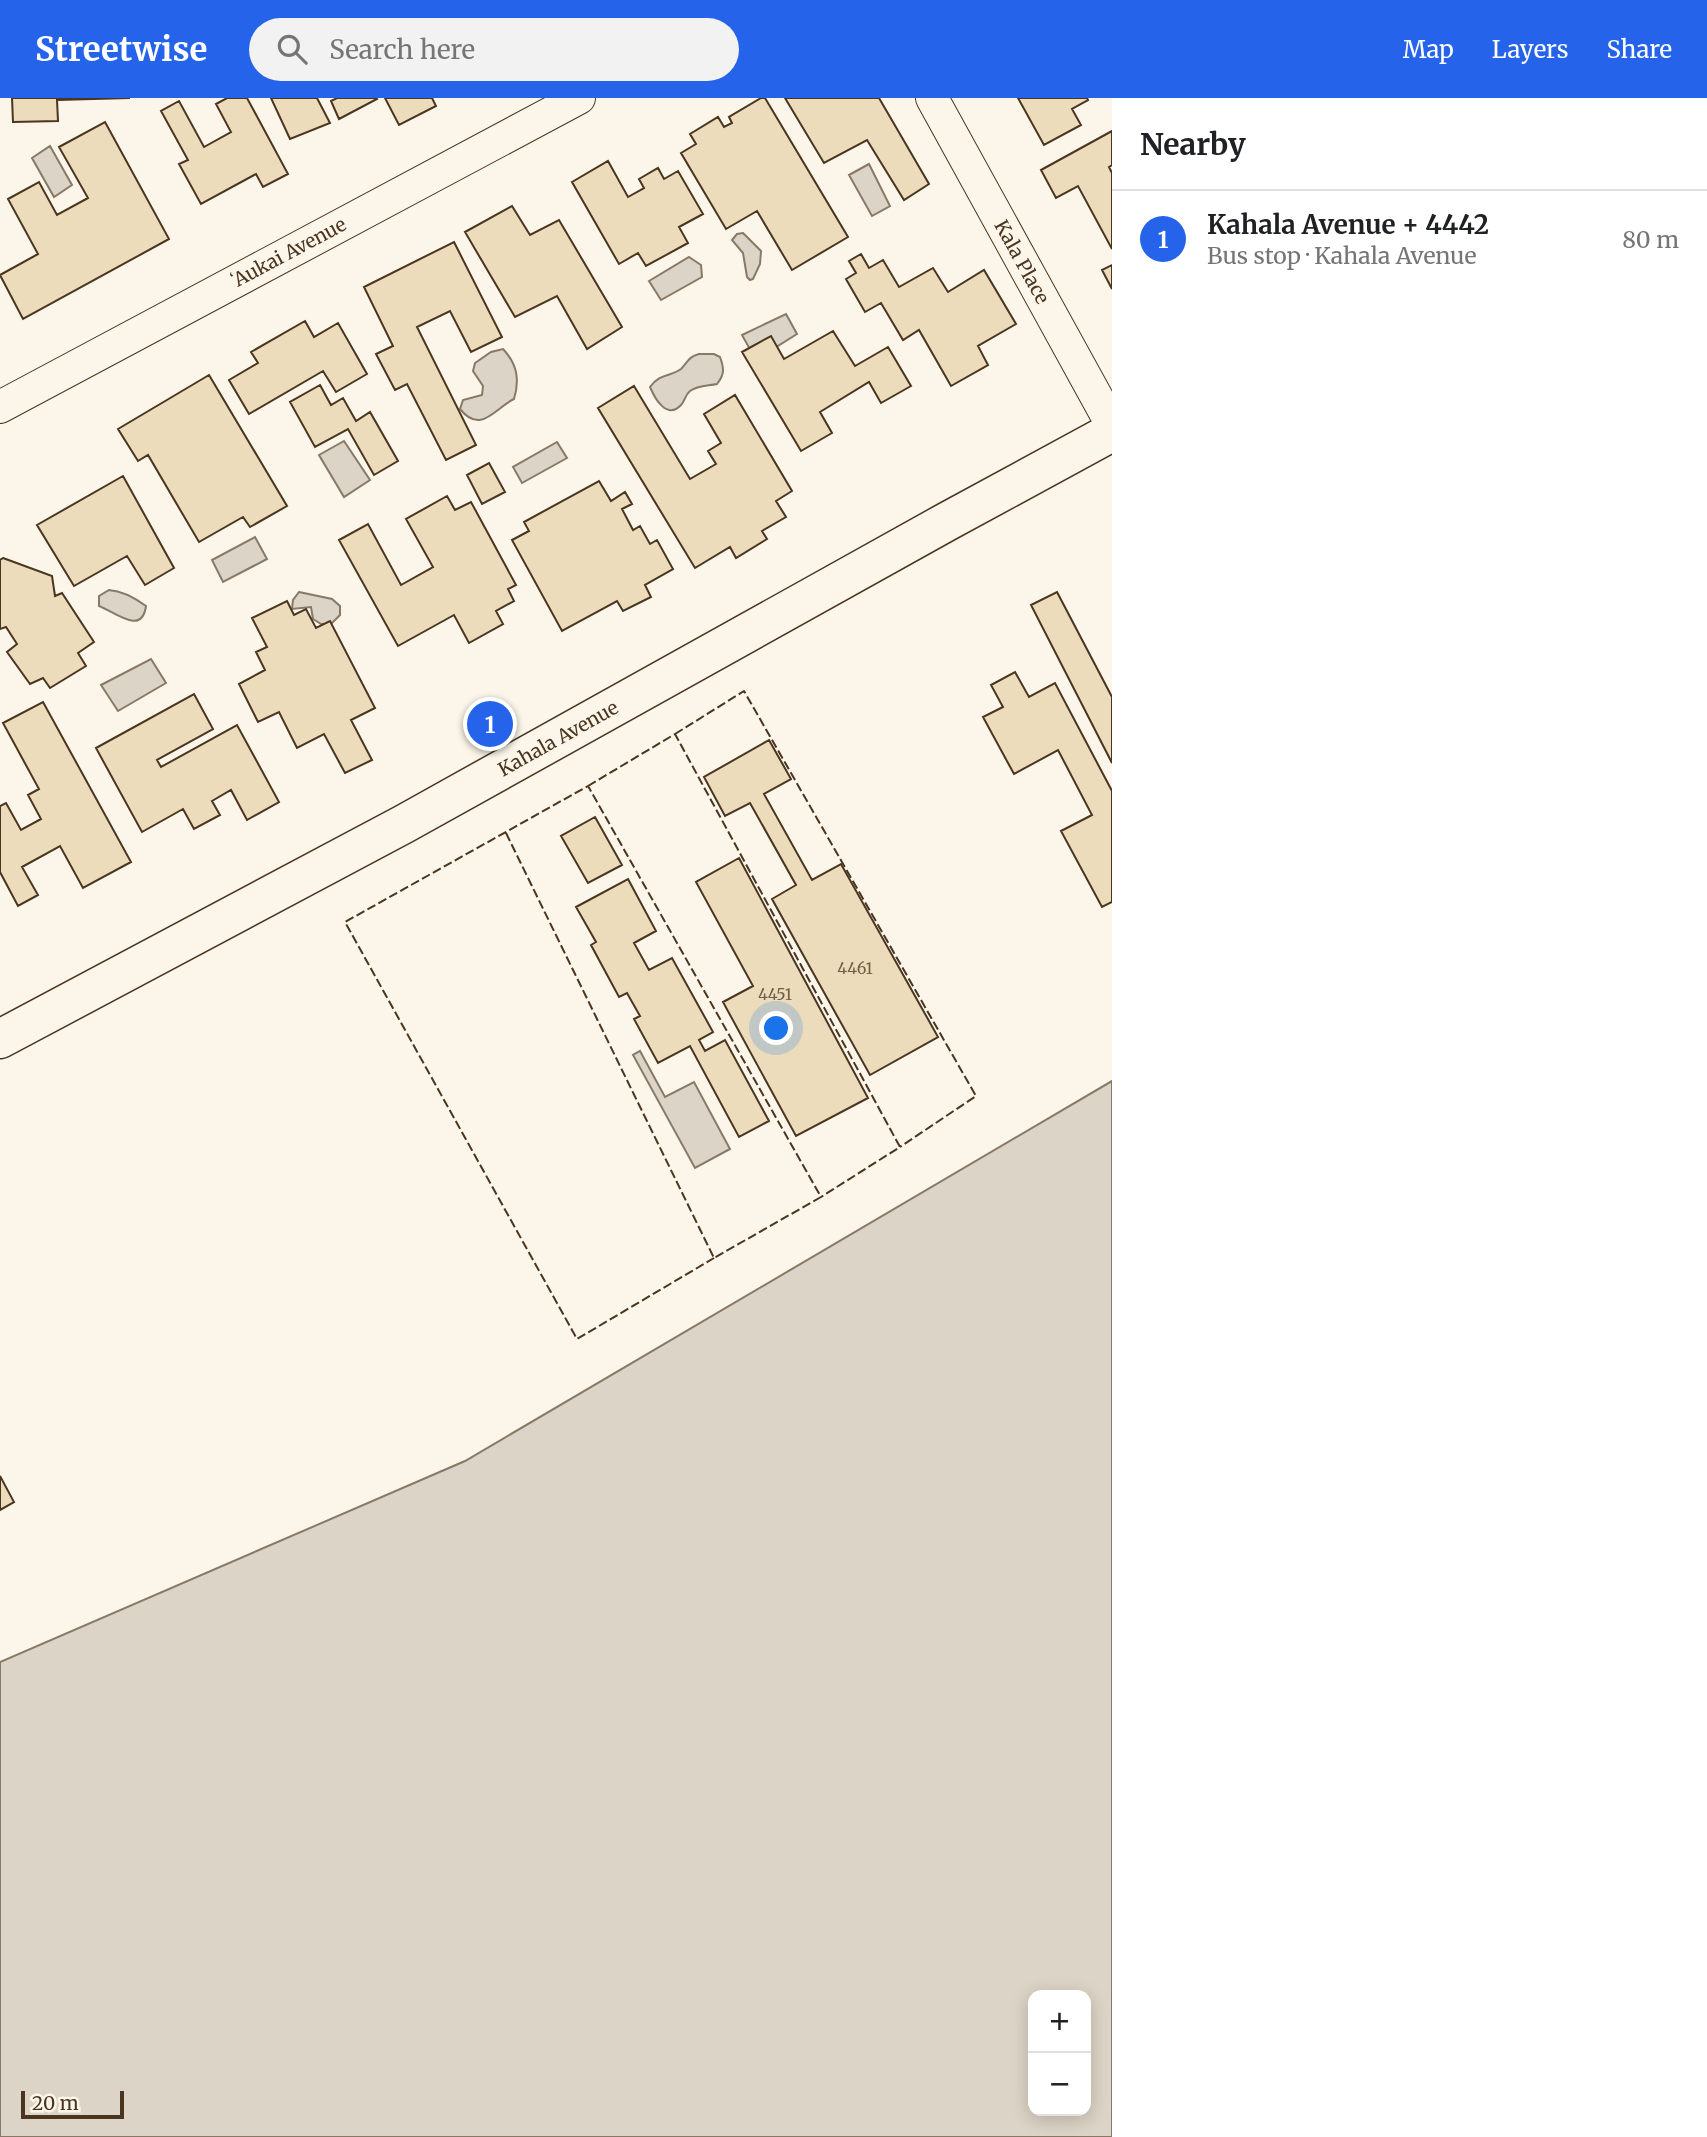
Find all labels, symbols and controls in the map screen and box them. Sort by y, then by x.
search box [249,18,739,81]
text: Streetwise [35,29,207,70]
icon: search [273,30,311,68]
text: Search here [329,33,475,66]
text: Map [1403,34,1454,65]
text: Layers [1492,34,1568,65]
text: Share [1606,34,1672,65]
text: Nearby [1140,125,1246,163]
text: Kahala Avenue + 4442 [1207,208,1489,241]
street label: ʻAukai Avenue [228,212,350,292]
street label: Kala Place [989,216,1055,308]
text: 1 [1158,225,1168,254]
text: 80 m [1622,225,1679,254]
text: Bus stop · Kahala Avenue [1207,241,1476,270]
street label: Kahala Avenue [494,695,622,781]
pin: 1 [467,698,513,750]
house number: 4461 [837,958,873,978]
house number: 4451 [758,984,792,1004]
your location [759,1011,793,1045]
map controls [1028,1990,1091,2116]
button: + [1028,1990,1091,2053]
button: − [1028,2053,1091,2116]
scale bar [21,2088,124,2120]
text: 20 m [32,2091,79,2115]

